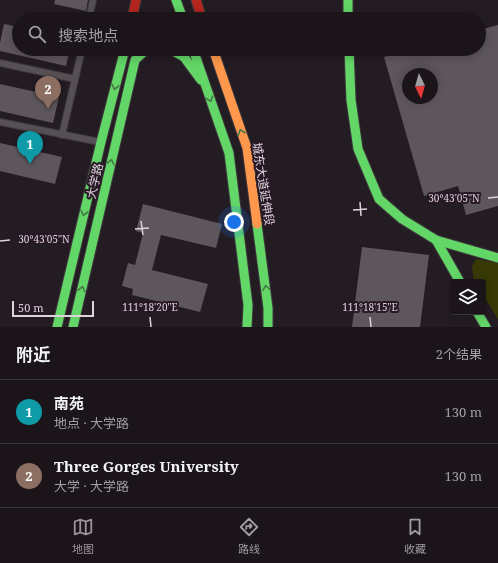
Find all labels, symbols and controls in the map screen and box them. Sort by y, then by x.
search box [12,12,486,56]
icon: search [26,23,48,45]
text: 搜索地点 [58,25,118,45]
north arrow [402,68,438,104]
pin: 2 [35,76,61,109]
one-way arrow [111,83,120,90]
one-way arrow [205,96,213,103]
one-way arrow [238,129,246,136]
pin: 1 [17,131,43,164]
street label: 城东大道延伸段 [249,141,278,227]
one-way arrow [107,159,115,166]
street label: 大学路 [82,161,107,200]
text: 30°43'05"N [428,191,480,205]
one-way arrow [80,210,88,216]
your location [224,212,244,232]
text: 30°43'05"N [18,232,70,246]
map controls [450,279,486,315]
button: layers [450,279,486,315]
one-way arrow [262,285,271,291]
one-way arrow [77,286,85,292]
scale bar [12,299,94,318]
text: 50 m [18,300,44,315]
text: 111°18'20"E [122,300,178,314]
text: 111°18'15"E [342,300,398,314]
text: 附近 [16,343,50,366]
text: 2个结果 [436,345,482,363]
text: 南苑 [54,393,84,413]
text: 1 [25,403,33,421]
text: 130 m [445,403,482,421]
text: 地点 · 大学路 [54,414,129,432]
text: Three Gorges University [54,456,239,476]
text: 2 [25,467,33,485]
text: 130 m [445,467,482,485]
text: 大学 · 大学路 [54,477,129,495]
tab: 地图 [72,516,94,556]
tab: 路线 [238,516,260,556]
tab: 收藏 [404,516,426,556]

